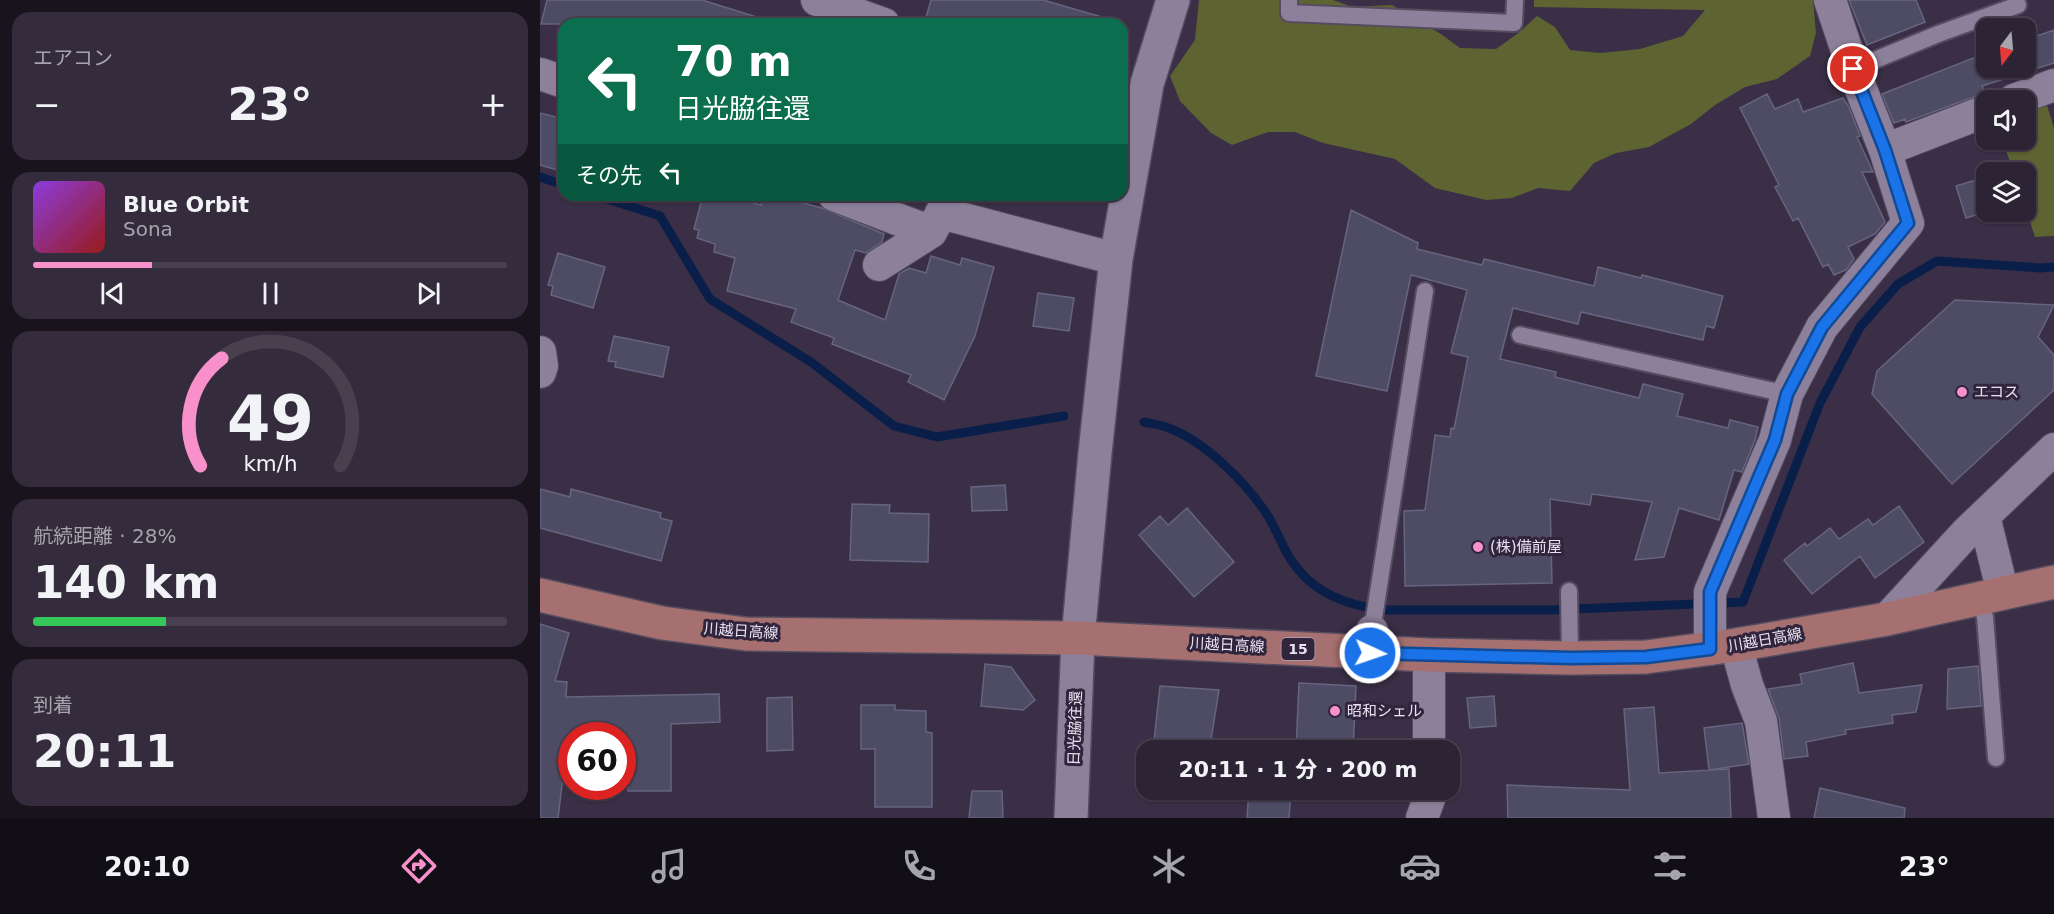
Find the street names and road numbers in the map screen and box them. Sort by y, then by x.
street label: 川越日高線 [703,619,779,643]
street label: 川越日高線 [1726,625,1804,655]
street label: 川越日高線 [1189,634,1265,656]
road number: 15 [1282,638,1314,660]
street label: 日光脇往還 [1065,690,1085,766]

